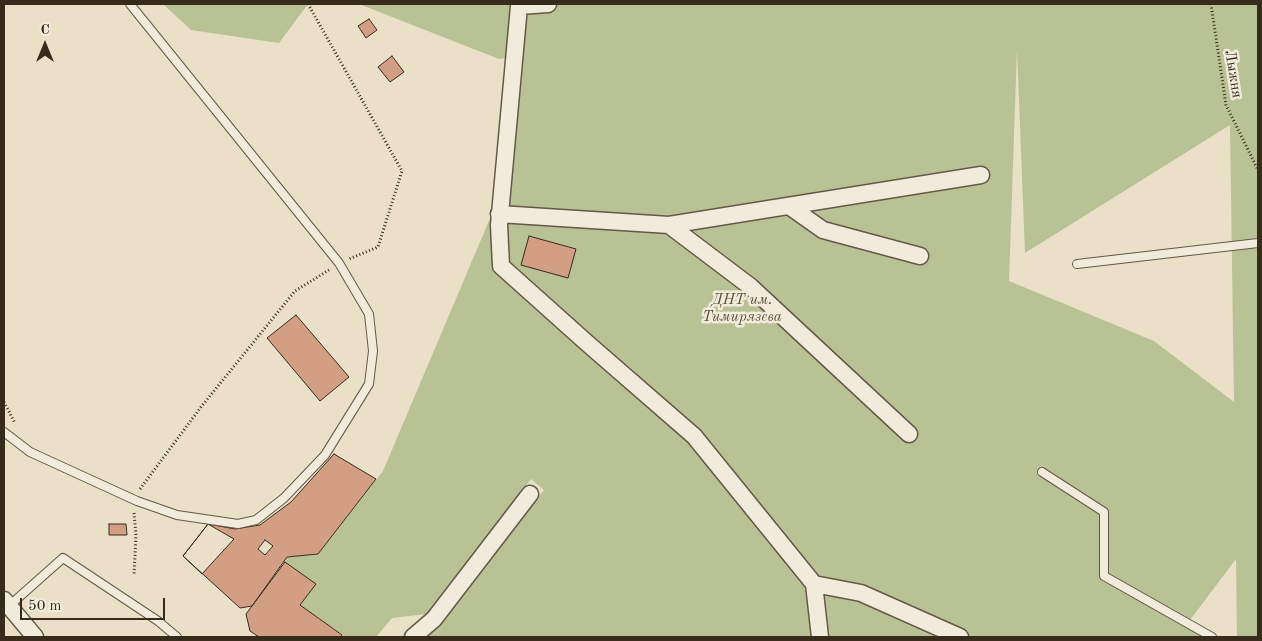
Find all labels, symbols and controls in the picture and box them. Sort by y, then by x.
north arrow [20,20,70,70]
text: С [40,23,50,37]
street label: Лыжня [1220,49,1246,99]
park label: ДНТ им. Тимирязева [702,291,782,326]
scale bar [22,588,168,620]
text: 50 m [28,599,62,614]

